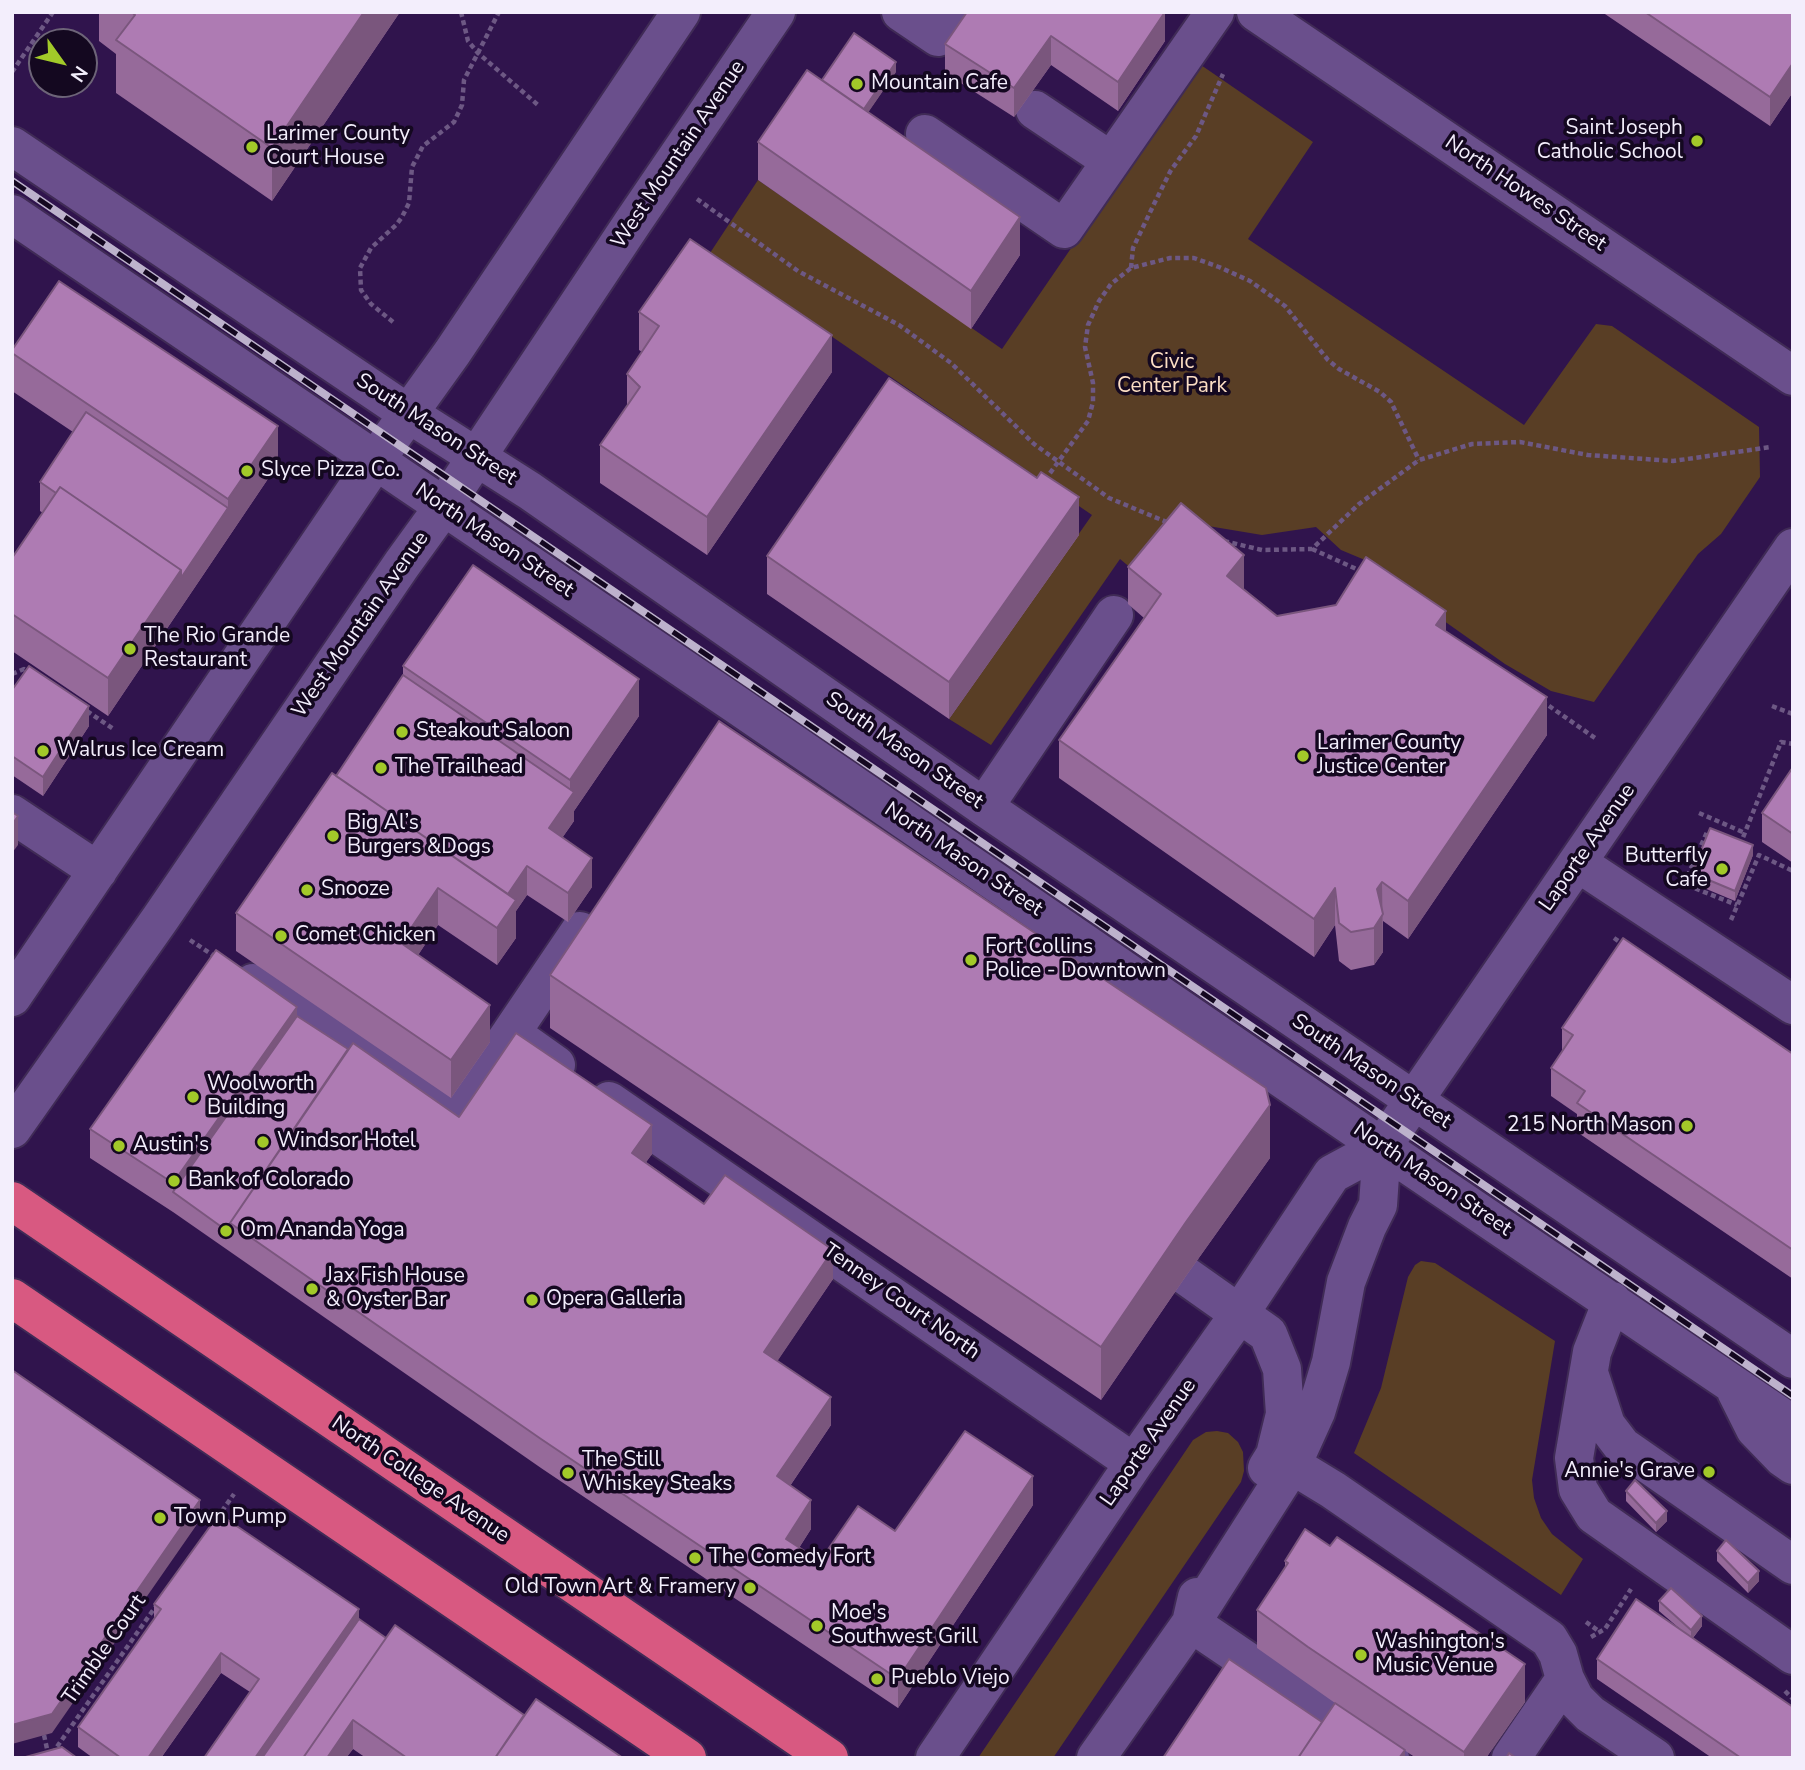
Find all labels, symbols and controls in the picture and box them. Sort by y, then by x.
north arrow [28,28,98,98]
street label: West Mountain Avenue [607,56,751,254]
text: N [64,60,94,87]
place label: Mountain Cafe [871,71,1008,97]
marker: Mountain Cafe [849,76,865,92]
place label: Saint Joseph Catholic School [1537,116,1683,166]
place label: Larimer County Court House [266,122,410,172]
street label: North Howes Street [1440,131,1610,257]
marker: Saint Joseph Catholic School [1689,133,1705,149]
marker: Larimer County Court House [244,139,260,155]
park label: Civic Center Park [1117,350,1227,400]
street label: South Mason Street [351,369,521,491]
place label: Slyce Pizza Co. [261,458,400,484]
marker: Slyce Pizza Co. [239,463,255,479]
street label: North Mason Street [410,479,578,603]
street label: West Mountain Avenue [287,527,435,723]
place label: The Rio Grande Restaurant [144,624,290,674]
marker: The Rio Grande Restaurant [122,641,138,657]
street label: South Mason Street [820,687,988,815]
place label: Steakout Saloon [416,719,570,745]
marker: Steakout Saloon [394,724,410,740]
place label: Larimer County Justice Center [1317,731,1461,781]
place label: Walrus Ice Cream [57,738,224,764]
marker: Walrus Ice Cream [35,743,51,759]
marker: Larimer County Justice Center [1295,748,1311,764]
place label: The Trailhead [395,755,523,781]
marker: The Trailhead [373,760,389,776]
street label: Laporte Avenue [1535,779,1641,917]
street label: North Mason Street [879,798,1047,922]
place label: Big Al’s Burgers &Dogs [347,811,491,861]
marker: Big Al’s Burgers &Dogs [325,828,341,844]
place label: Butterfly Cafe [1625,844,1708,894]
marker: Butterfly Cafe [1714,861,1730,877]
place label: Snooze [321,877,390,903]
marker: Snooze [299,882,315,898]
place label: Comet Chicken [295,923,436,949]
marker: Comet Chicken [273,928,289,944]
place label: Fort Collins Police - Downtown [985,935,1166,985]
marker: Fort Collins Police - Downtown [963,952,979,968]
street label: South Mason Street [1287,1009,1455,1135]
place label: Woolworth Building [207,1072,315,1122]
marker: Woolworth Building [185,1089,201,1105]
place label: 215 North Mason [1507,1113,1673,1139]
street label: North Mason Street [1348,1118,1516,1242]
marker: 215 North Mason [1679,1118,1695,1134]
place label: Windsor Hotel [277,1129,416,1155]
place label: Austin's [133,1133,209,1159]
marker: Windsor Hotel [255,1134,271,1150]
marker: Austin's [111,1138,127,1154]
place label: Bank of Colorado [188,1168,350,1194]
marker: Bank of Colorado [166,1173,182,1189]
place label: Om Ananda Yoga [240,1218,405,1244]
marker: Om Ananda Yoga [218,1223,234,1239]
street label: Tenney Court North [818,1238,984,1366]
place label: Jax Fish House & Oyster Bar [326,1264,465,1314]
marker: Jax Fish House & Oyster Bar [304,1281,320,1297]
place label: Opera Galleria [546,1287,683,1313]
marker: Opera Galleria [524,1292,540,1308]
street label: Laporte Avenue [1096,1374,1202,1512]
street label: North College Avenue [326,1411,514,1549]
place label: The Still Whiskey Steaks [582,1448,732,1498]
place label: Annie's Grave [1564,1459,1695,1485]
marker: Annie's Grave [1701,1464,1717,1480]
marker: The Still Whiskey Steaks [560,1465,576,1481]
place label: Town Pump [174,1505,287,1531]
marker: Town Pump [152,1510,168,1526]
place label: The Comedy Fort [709,1545,871,1571]
marker: The Comedy Fort [687,1550,703,1566]
place label: Old Town Art & Framery [505,1575,736,1601]
marker: Old Town Art & Framery [742,1580,758,1596]
street label: Trimble Court [58,1590,152,1710]
place label: Moe's Southwest Grill [831,1601,978,1651]
marker: Moe's Southwest Grill [809,1618,825,1634]
place label: Washington's Music Venue [1375,1630,1505,1680]
marker: Washington's Music Venue [1353,1647,1369,1663]
place label: Pueblo Viejo [891,1666,1010,1692]
marker: Pueblo Viejo [869,1671,885,1687]

